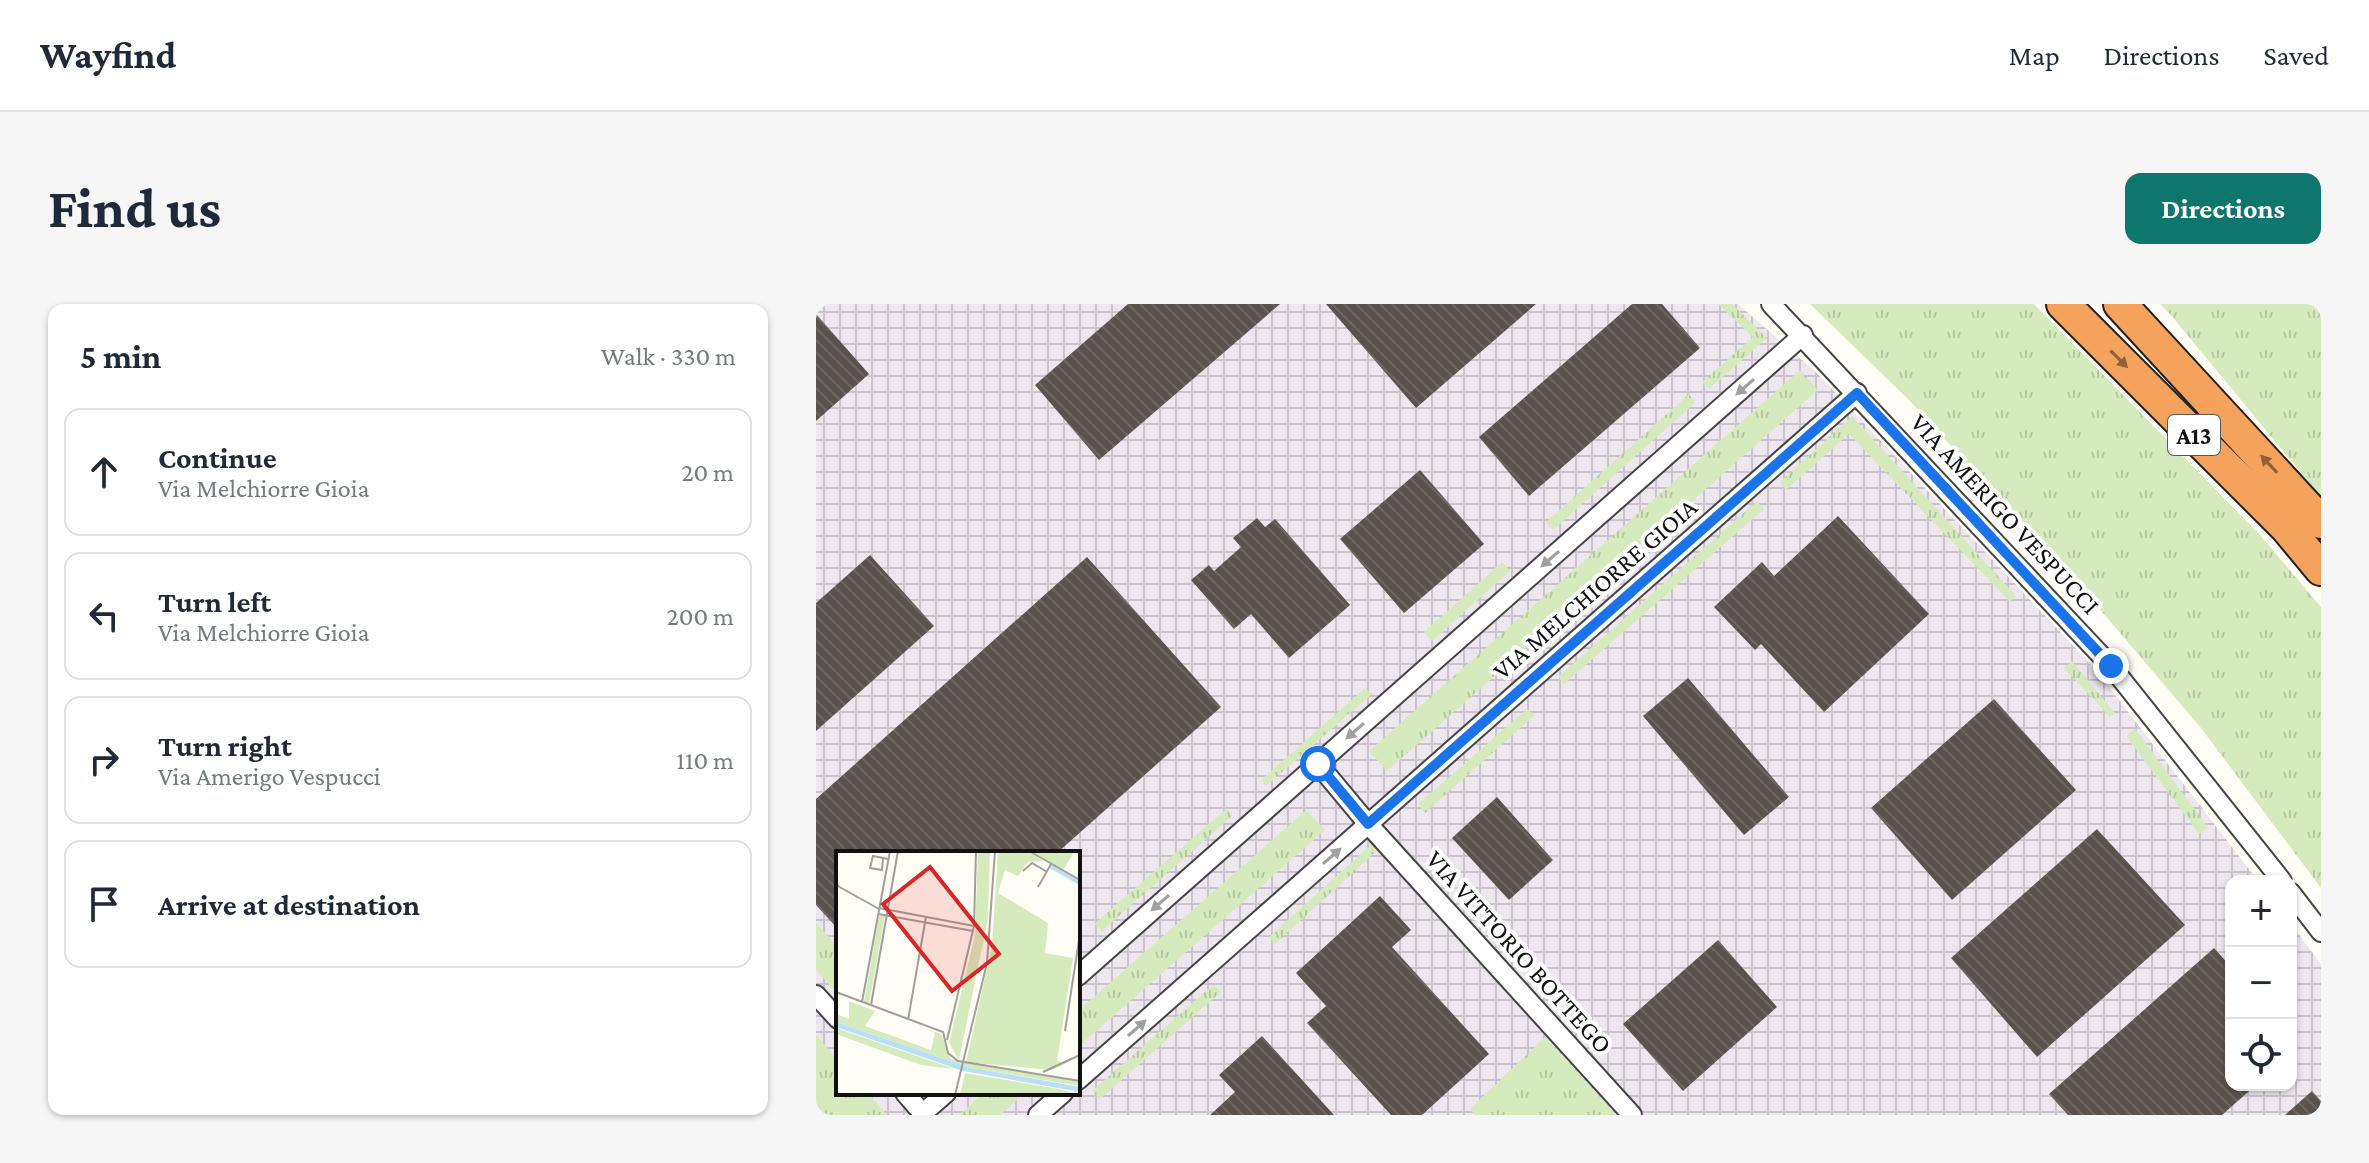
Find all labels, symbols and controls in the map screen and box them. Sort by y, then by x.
text: Wayfind [40,34,176,76]
text: Map [2009,40,2060,71]
text: Directions [2104,40,2219,71]
text: Saved [2263,40,2329,71]
button: Directions [2125,173,2321,244]
text: Find us [48,177,221,239]
text: 5 min [80,338,161,375]
text: Walk · 330 m [601,342,736,371]
one-way arrow [2109,349,2127,368]
one-way arrow [1735,378,1755,395]
street label: VIA AMERIGO VESPUCCI [1905,408,2105,620]
road number: A13 [2168,415,2220,455]
text: Continue [158,441,277,474]
icon: ahead [82,450,126,494]
one-way arrow [2260,455,2278,474]
text: 20 m [681,458,734,487]
text: Via Melchiorre Gioia [158,474,370,503]
street label: VIA MELCHIORRE GIOIA [1487,492,1703,685]
one-way arrow [1541,550,1561,567]
text: Turn left [158,585,271,618]
icon: left [82,594,126,638]
text: 200 m [666,602,734,631]
text: Via Melchiorre Gioia [158,618,370,647]
route end [2093,648,2129,684]
one-way arrow [1346,722,1366,739]
text: Turn right [158,729,292,762]
icon: right [82,738,126,782]
text: 110 m [676,746,734,775]
route start [1300,746,1336,782]
text: Via Amerigo Vespucci [158,762,381,791]
street label: VIA VITTORIO BOTTEGO [1420,845,1618,1059]
one-way arrow [1322,848,1341,866]
inset map [836,851,1080,1095]
map controls [2225,875,2297,1091]
button: + [2225,875,2297,947]
icon: arrive [82,882,126,926]
text: Arrive at destination [158,888,420,921]
one-way arrow [1151,894,1170,912]
button: − [2225,947,2297,1019]
button: locate [2225,1019,2297,1091]
one-way arrow [1126,1020,1146,1037]

